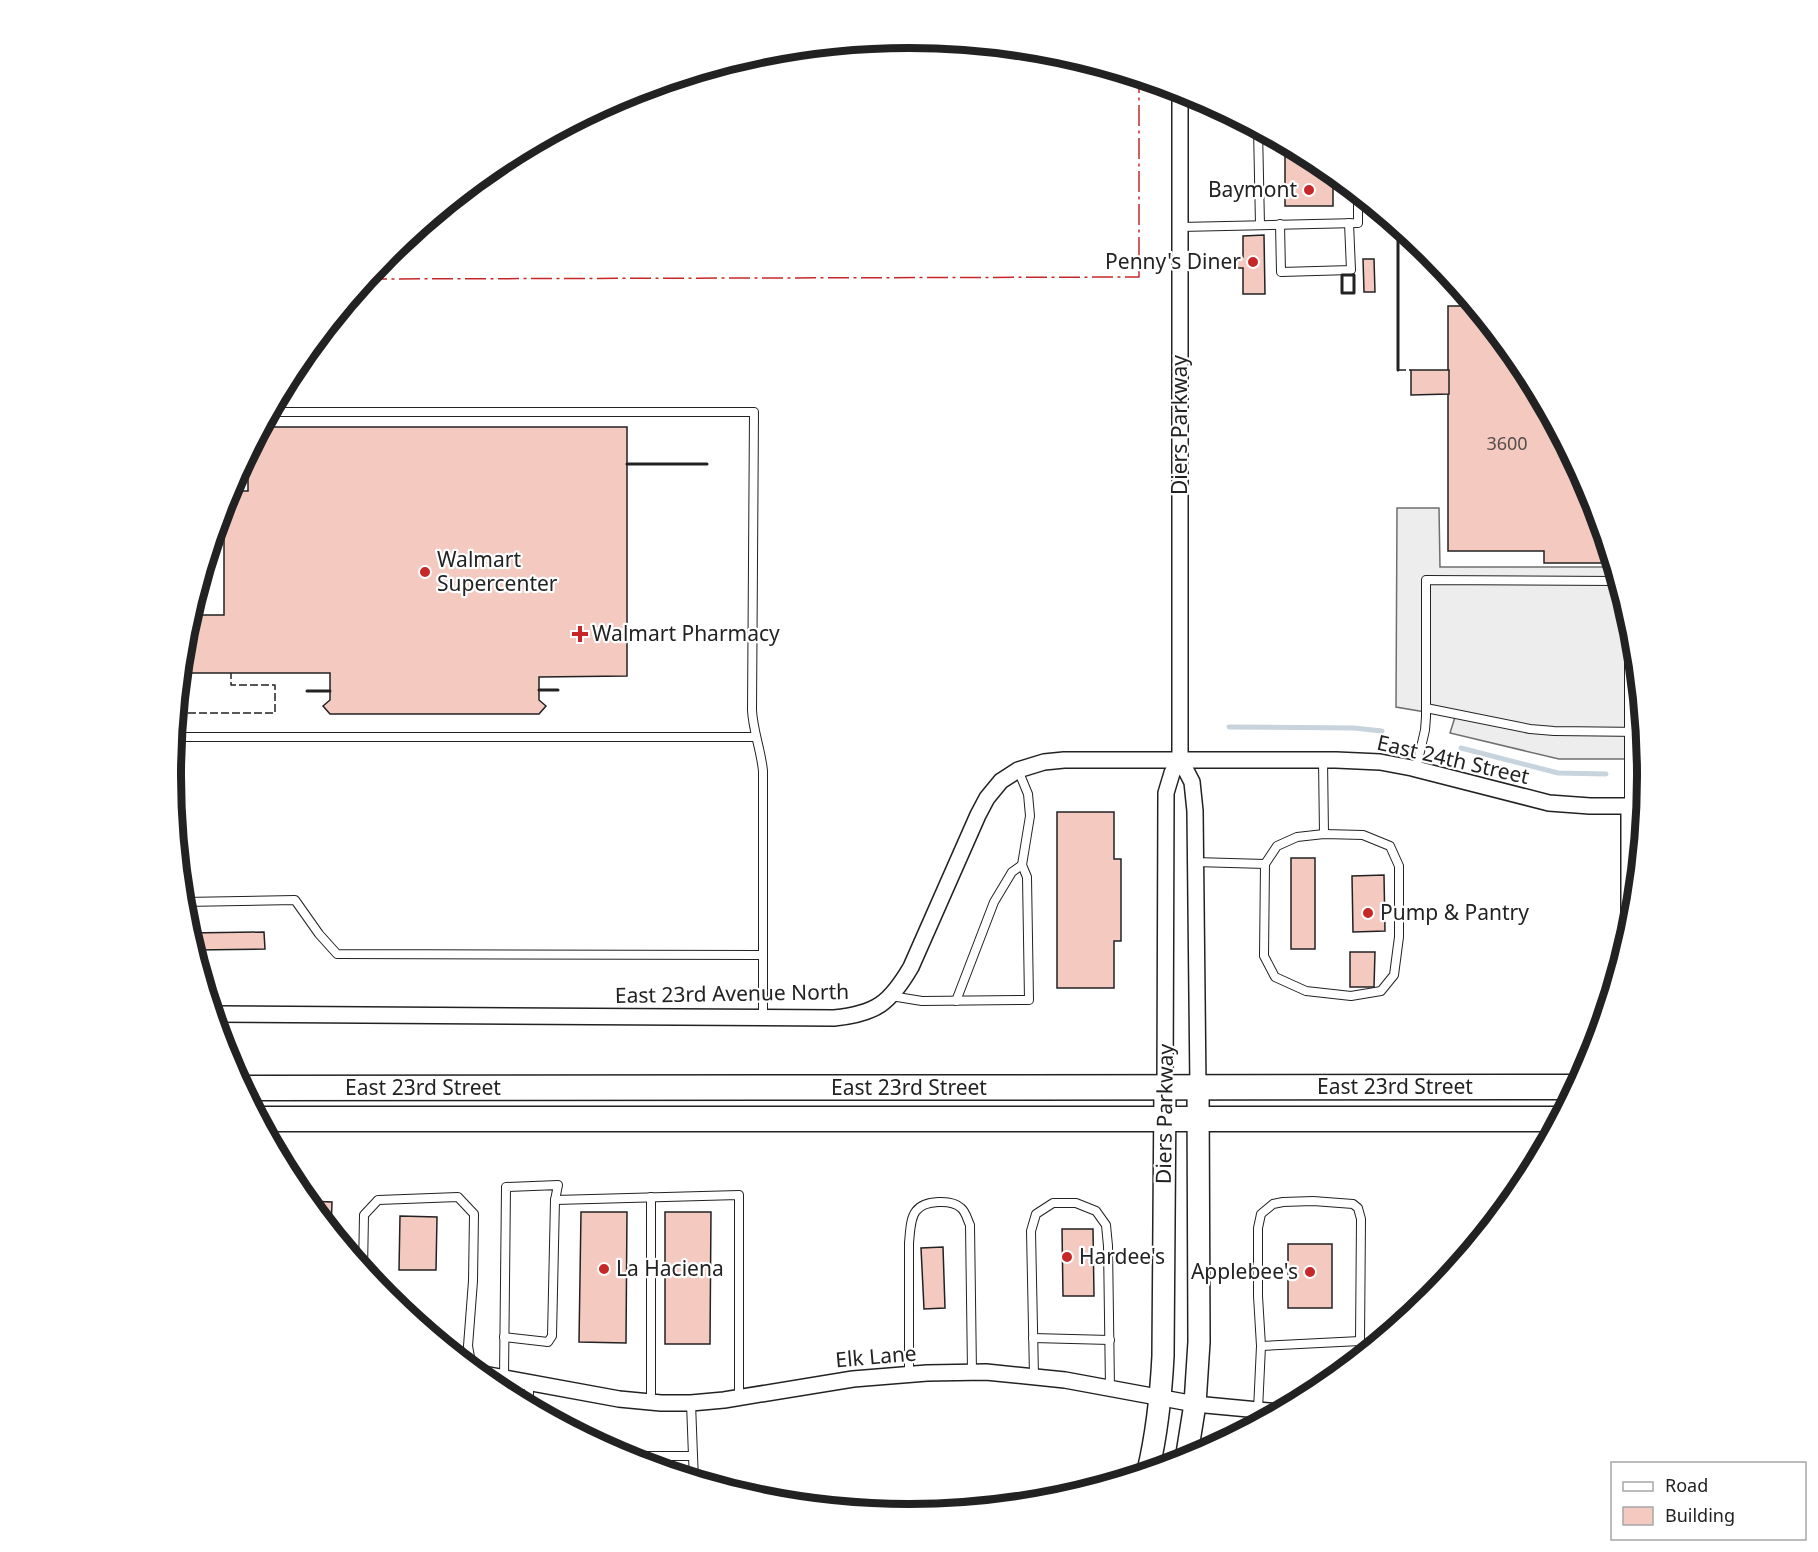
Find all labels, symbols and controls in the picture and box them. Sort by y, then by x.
place label: Baymont [1208,175,1297,203]
marker: Baymont [1302,183,1316,197]
place label: Penny's Diner [1105,247,1241,275]
marker: Penny's Diner [1246,255,1260,269]
street label: Diers Parkway [1165,355,1193,495]
house number: 3600 [1486,431,1528,455]
place label: Walmart Supercenter [437,545,558,597]
marker: Walmart Supercenter [418,565,432,579]
place label: Walmart Pharmacy [592,619,780,647]
marker: Walmart Pharmacy [573,627,587,641]
street label: East 24th Street [1374,728,1532,790]
place label: Pump & Pantry [1380,898,1529,926]
marker: Pump & Pantry [1361,906,1375,920]
street label: East 23rd Avenue North [615,977,849,1009]
street label: Diers Parkway [1149,1043,1179,1184]
street label: East 23rd Street [1317,1072,1473,1100]
street label: East 23rd Street [345,1073,501,1101]
street label: East 23rd Street [831,1073,987,1101]
place label: Hardee's [1079,1242,1165,1270]
marker: Hardee's [1060,1250,1074,1264]
place label: La Haciena [616,1254,724,1282]
place label: Applebee's [1191,1257,1298,1285]
marker: La Haciena [597,1262,611,1276]
marker: Applebee's [1303,1265,1317,1279]
street label: Elk Lane [834,1339,918,1373]
legend [1611,1462,1806,1540]
text: Road [1665,1473,1708,1497]
text: Building [1665,1503,1735,1527]

